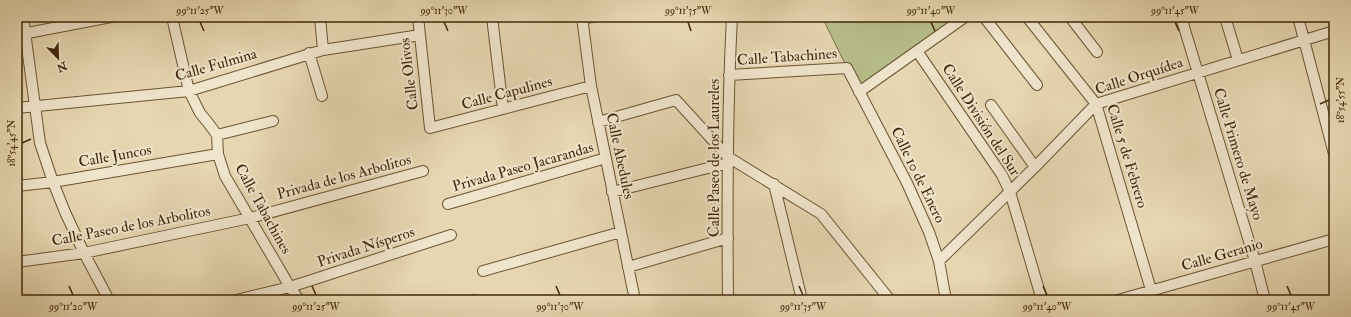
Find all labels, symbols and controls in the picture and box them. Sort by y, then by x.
text: 99°11'25"W [175,5,225,17]
text: 99°11'30"W [420,5,468,17]
text: 99°11'35"W [664,5,712,17]
text: 99°11'40"W [906,5,956,17]
text: 99°11'45"W [1150,5,1200,17]
street label: Calle Olivos [395,37,423,111]
north arrow [38,38,78,78]
street label: Calle Fulmina [173,44,260,86]
street label: Calle Tabachines [736,44,838,70]
street label: Calle Orquídea [1093,53,1186,99]
text: N [54,58,70,75]
street label: Calle División del Sur [938,60,1025,180]
street label: Calle Capulines [459,72,555,115]
text: 18°54'55"N [1335,77,1347,123]
street label: Calle Paseo de los Laureles [705,79,724,237]
street label: Calle Primero de Mayo [1209,86,1267,222]
street label: Calle 5 de Febrero [1102,102,1152,210]
street label: Calle Abedules [602,111,638,201]
text: 18°54'45"N [6,119,18,167]
street label: Calle 10 de Enero [887,124,949,226]
street label: Privada Paseo Jacarandas [450,138,596,197]
street label: Calle Juncos [77,140,153,173]
street label: Privada de los Arbolitos [275,150,413,204]
street label: Calle Tabachines [230,161,296,257]
street label: Calle Paseo de los Arbolitos [50,201,212,251]
street label: Privada Nísperos [315,222,417,273]
street label: Calle Geranio [1179,234,1265,276]
text: 99°11'20"W [48,301,98,313]
text: 99°11'25"W [291,301,341,313]
text: 99°11'30"W [536,301,584,313]
text: 99°11'35"W [779,301,827,313]
text: 99°11'40"W [1022,301,1072,313]
text: 99°11'45"W [1266,301,1316,313]

